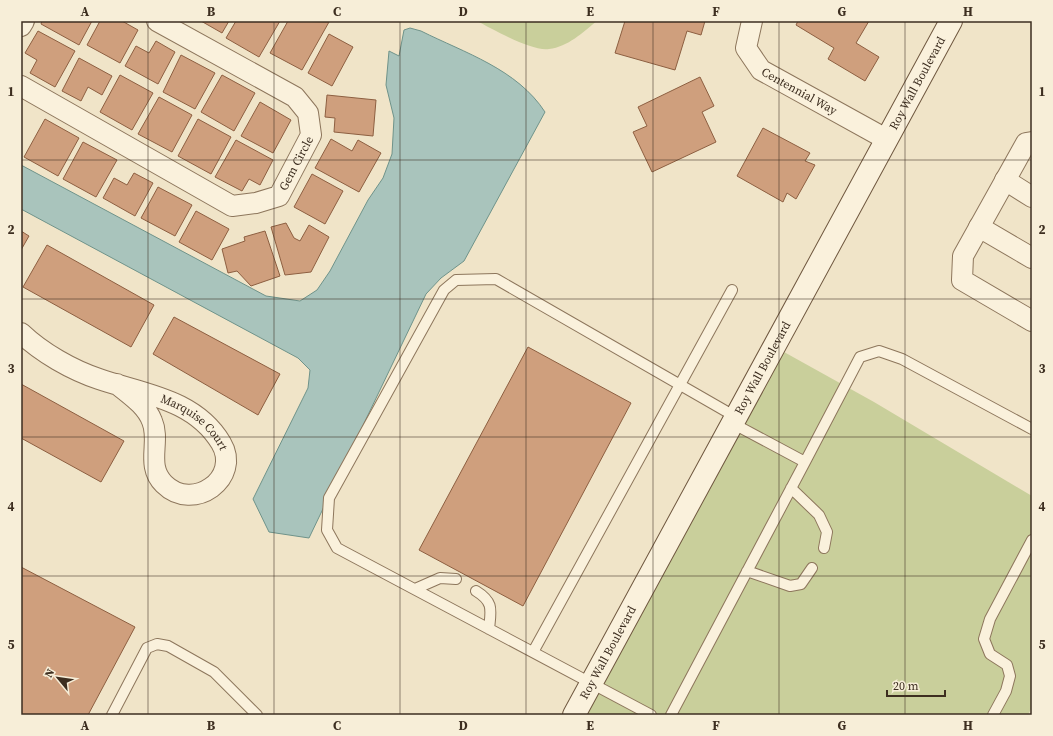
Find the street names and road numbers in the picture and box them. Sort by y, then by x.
street label: Roy Wall Boulevard [885,34,949,133]
street label: Centennial Way [759,64,841,119]
street label: Gem Circle [275,133,317,193]
street label: Roy Wall Boulevard [731,318,794,417]
street label: Marquise Court [158,391,232,453]
street label: Roy Wall Boulevard [576,603,640,702]

